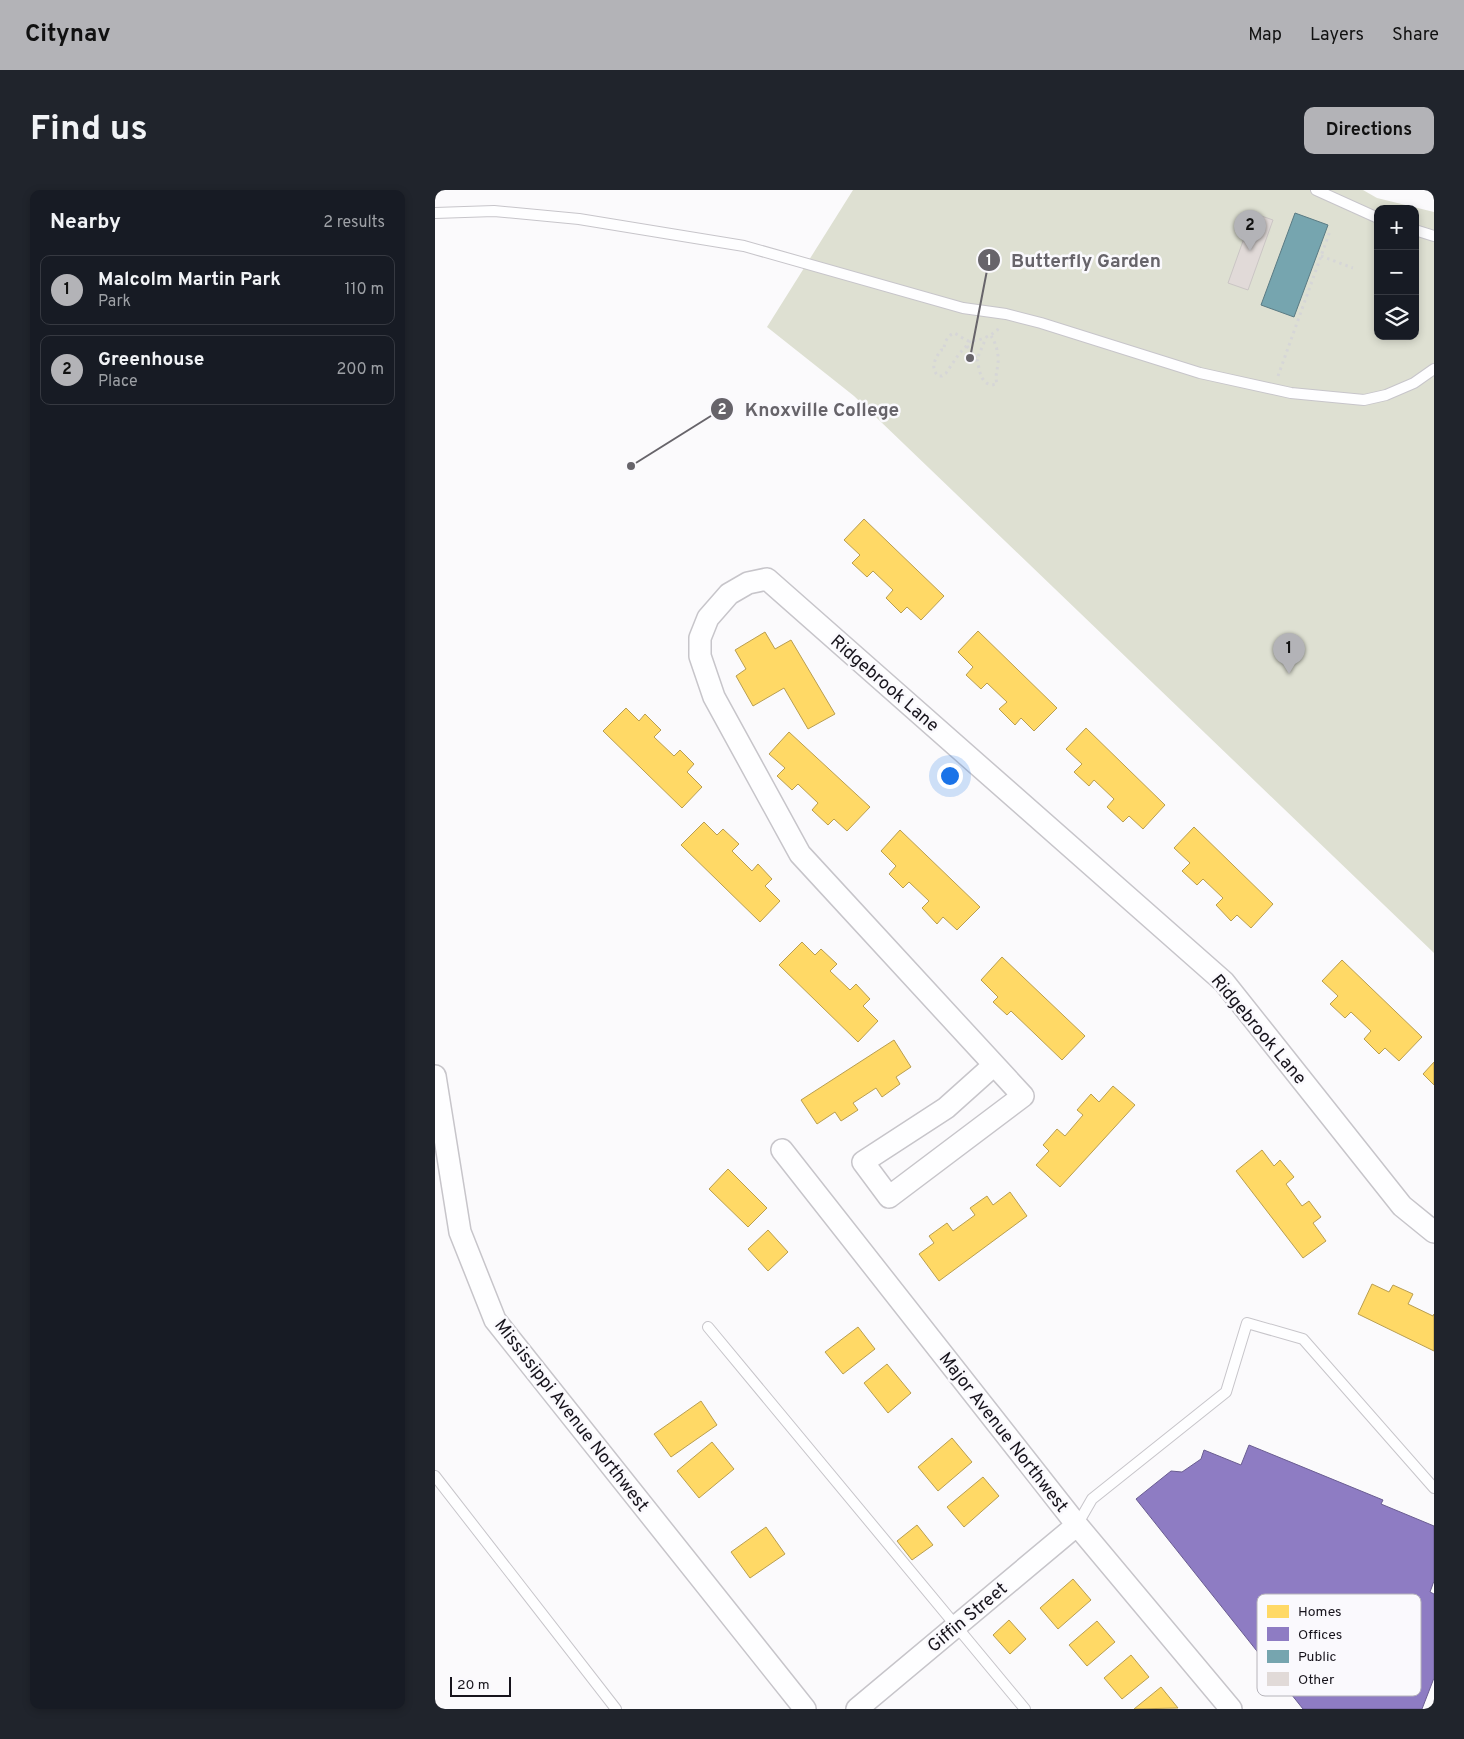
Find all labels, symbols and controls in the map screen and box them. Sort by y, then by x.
text: Citynav [25,20,111,50]
text: Map [1248,24,1282,47]
text: Layers [1310,24,1364,47]
text: Share [1392,24,1439,47]
button: Directions [1304,107,1434,154]
text: Find us [30,108,148,152]
map controls [1374,205,1419,340]
button: + [1374,205,1419,250]
text: Nearby [50,209,121,236]
pin: 2 [1234,210,1266,251]
text: 2 results [323,213,385,233]
callout: Butterfly Garden [976,243,1171,277]
text: Butterfly Garden [1011,250,1161,274]
button: − [1374,250,1419,295]
text: 1 [986,252,992,271]
text: Malcolm Martin Park [98,268,281,292]
text: 1 [64,280,70,300]
text: 110 m [344,280,384,300]
text: Park [98,292,131,312]
button: layers [1374,295,1419,340]
text: Greenhouse [98,348,204,372]
text: 2 [62,360,72,380]
text: 200 m [336,360,384,380]
text: Place [98,372,138,392]
callout: Knoxville College [710,392,909,426]
text: Knoxville College [745,399,899,423]
text: 2 [717,401,727,420]
street label: Ridgebrook Lane [825,631,943,738]
pin: 1 [1273,633,1305,674]
your location [937,763,963,789]
street label: Ridgebrook Lane [1205,970,1311,1090]
street label: Mississippi Avenue Northwest [488,1315,653,1517]
street label: Major Avenue Northwest [933,1348,1073,1518]
street label: Giffin Street [923,1578,1013,1658]
legend [1257,1594,1421,1696]
text: Homes [1298,1604,1342,1621]
text: Offices [1298,1627,1342,1644]
text: Public [1298,1649,1337,1666]
text: Other [1298,1672,1335,1689]
scale bar [450,1674,511,1697]
text: 20 m [457,1677,490,1694]

